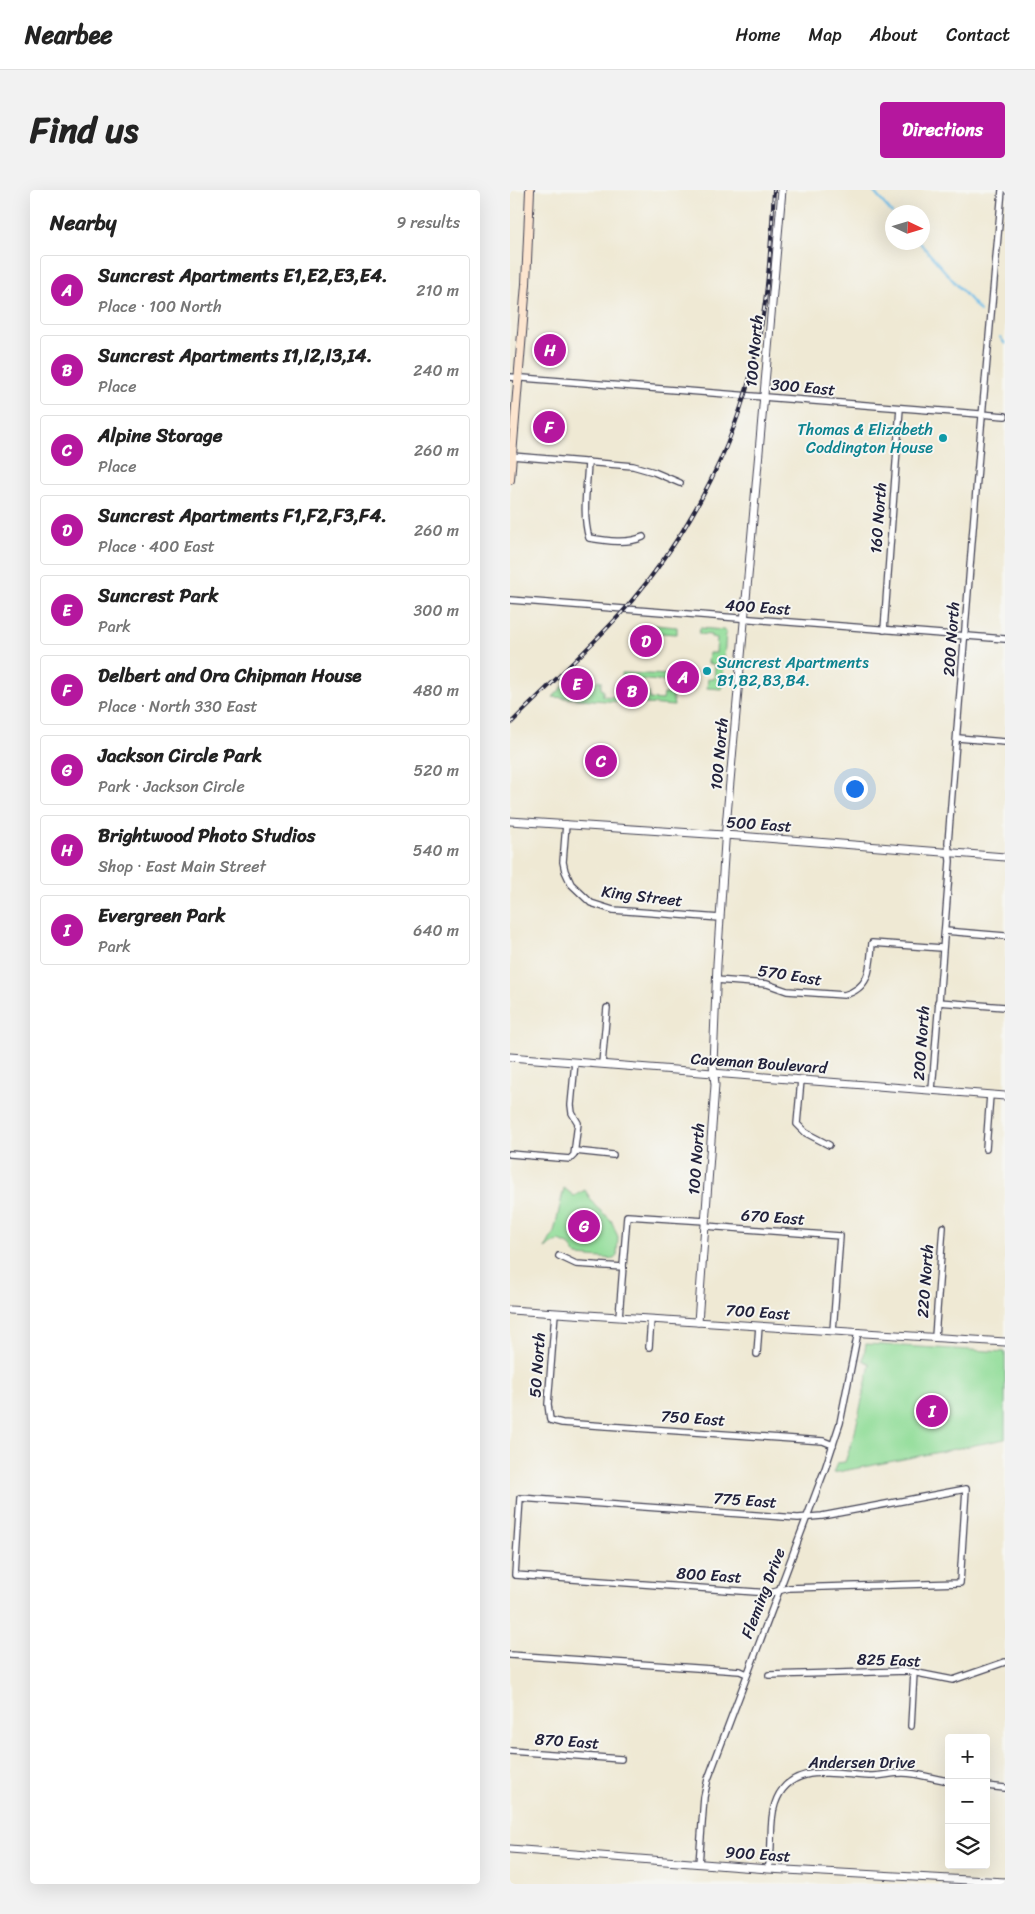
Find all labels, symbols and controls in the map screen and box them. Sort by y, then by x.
text: Nearbee [25,14,113,56]
text: Home [736,19,781,51]
text: Map [809,19,842,51]
text: About [870,19,918,51]
text: Contact [946,19,1010,51]
text: Find us [30,99,138,161]
button: Directions [880,102,1005,158]
text: Nearby [50,204,116,242]
north arrow [885,205,930,250]
text: 9 results [396,208,460,237]
text: Suncrest Apartments E1,E2,E3,E4. [98,259,388,292]
text: A [62,276,72,305]
text: 210 m [416,276,459,305]
text: Place · 100 North [98,292,222,321]
street label: 100 North [736,314,772,388]
pin: H [534,331,566,369]
text: Suncrest Apartments I1,I2,I3,I4. [98,339,372,372]
text: B [62,356,72,385]
text: 240 m [413,356,459,385]
street label: 300 East [770,370,836,404]
text: Place [98,372,137,401]
pin: F [533,408,565,446]
place label: Thomas & Elizabeth Coddington House [797,415,933,462]
text: Alpine Storage [98,419,223,452]
marker: Thomas & Elizabeth Coddington House [937,432,949,444]
text: C [62,436,72,465]
text: 260 m [414,436,459,465]
text: Place [98,452,137,481]
street label: 160 North [861,481,895,555]
text: Suncrest Apartments F1,F2,F3,F4. [98,499,387,532]
text: D [62,516,72,545]
text: 260 m [414,516,459,545]
text: Place · 400 East [98,532,215,561]
text: Suncrest Park [98,579,218,612]
street label: 400 East [724,590,792,624]
text: E [63,596,71,625]
text: 300 m [414,596,459,625]
street label: 200 North [934,601,968,677]
text: Park [98,612,131,641]
pin: D [630,622,662,660]
place label: Suncrest Apartments B1,B2,B3,B4. [717,648,869,695]
pin: A [667,658,699,696]
text: Delbert and Ora Chipman House [98,659,361,692]
pin: E [561,665,593,703]
marker: Suncrest Apartments B1,B2,B3,B4. [701,665,713,677]
pin: B [616,672,648,710]
text: F [63,676,71,705]
text: 480 m [413,676,459,705]
text: Place · North 330 East [98,692,258,721]
street label: 100 North [701,717,737,791]
text: Jackson Circle Park [98,739,262,772]
pin: C [585,742,617,780]
text: G [62,756,72,785]
text: 520 m [413,756,459,785]
text: Park · Jackson Circle [98,772,245,801]
your location [842,776,868,802]
street label: 500 East [725,807,793,841]
text: Brightwood Photo Studios [98,819,315,852]
text: H [61,836,73,865]
text: 540 m [413,836,459,865]
text: Shop · East Main Street [98,852,266,881]
street label: King Street [600,877,684,915]
text: Evergreen Park [98,899,225,932]
text: I [64,916,70,945]
text: 640 m [413,916,459,945]
text: Park [98,932,131,961]
street label: 570 East [756,956,824,994]
street label: 200 North [904,1005,938,1081]
street label: Caveman Boulevard [690,1044,830,1082]
street label: 100 North [679,1122,713,1196]
street label: 670 East [740,1200,806,1234]
pin: G [568,1207,600,1245]
street label: 220 North [908,1243,942,1319]
street label: 700 East [725,1295,791,1329]
street label: 50 North [520,1331,554,1399]
pin: I [916,1392,948,1430]
street label: 750 East [660,1401,726,1435]
street label: 775 East [712,1483,778,1517]
street label: Fleming Drive [732,1543,794,1643]
street label: 800 East [675,1558,743,1592]
street label: 825 East [856,1644,922,1676]
street label: 870 East [534,1724,600,1758]
map controls [945,1734,990,1869]
button: + [945,1734,990,1779]
street label: Andersen Drive [808,1748,915,1777]
button: − [945,1779,990,1824]
button: layers [945,1824,990,1869]
street label: 900 East [724,1837,792,1871]

